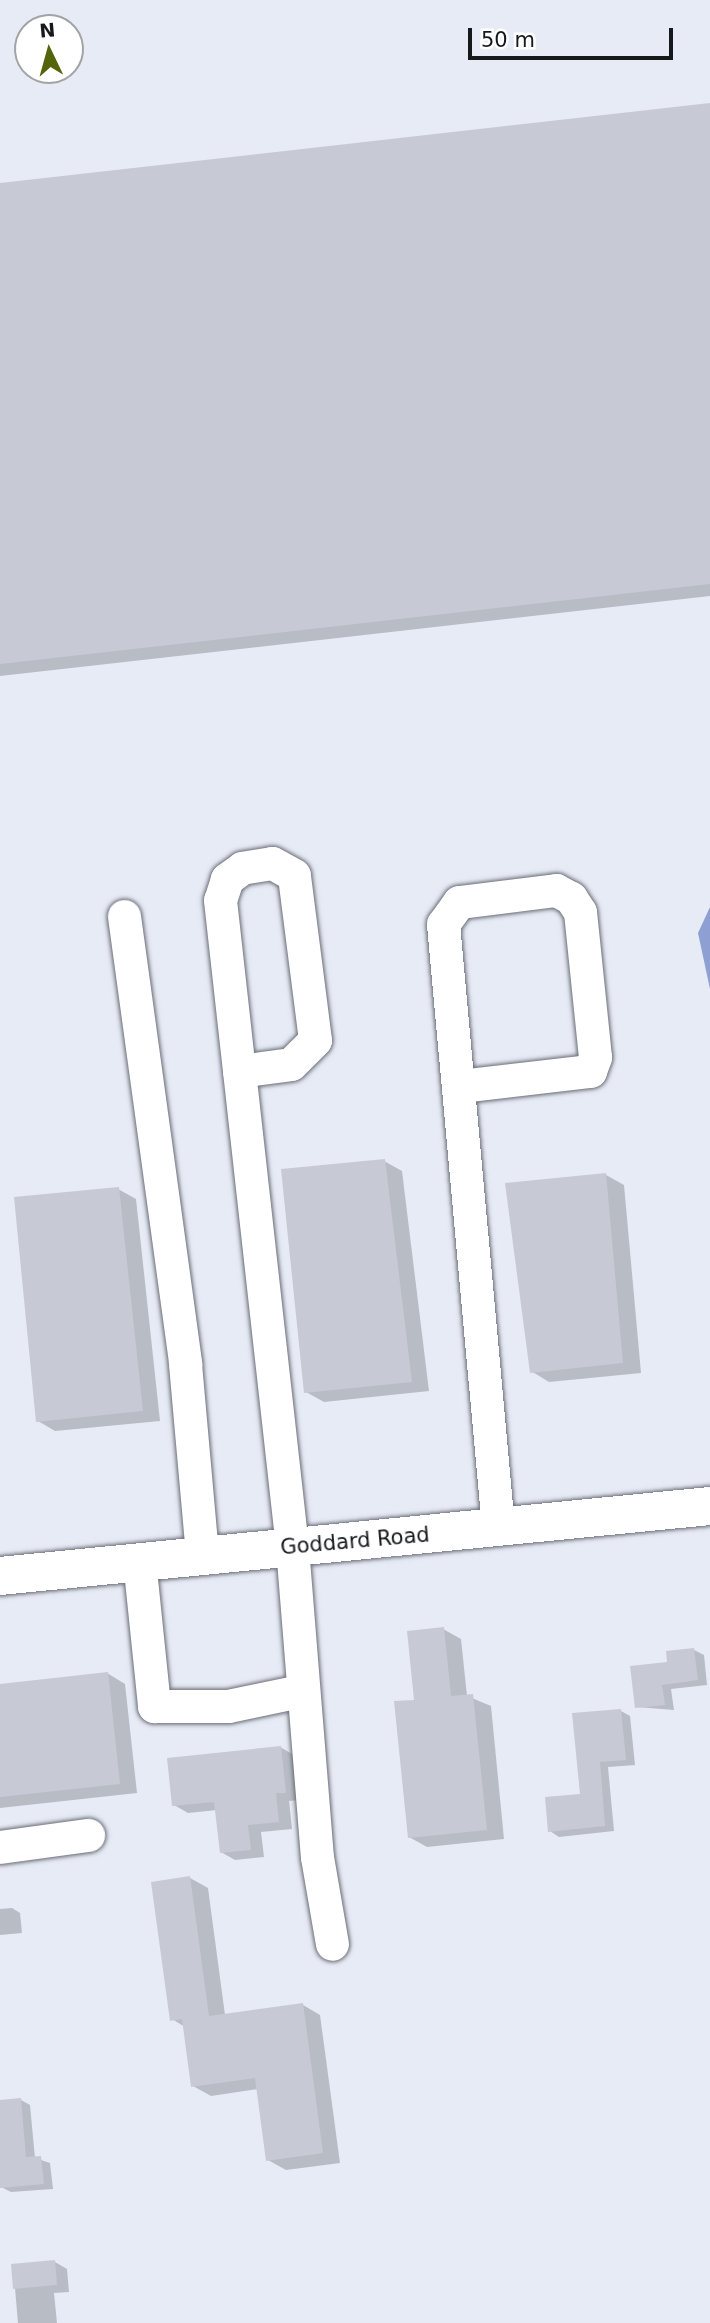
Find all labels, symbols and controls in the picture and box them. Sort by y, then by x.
north arrow [14,14,84,84]
scale bar [472,14,677,58]
text: N [38,18,56,42]
text: 50 m [481,28,535,52]
street label: Goddard Road [279,1522,431,1560]

